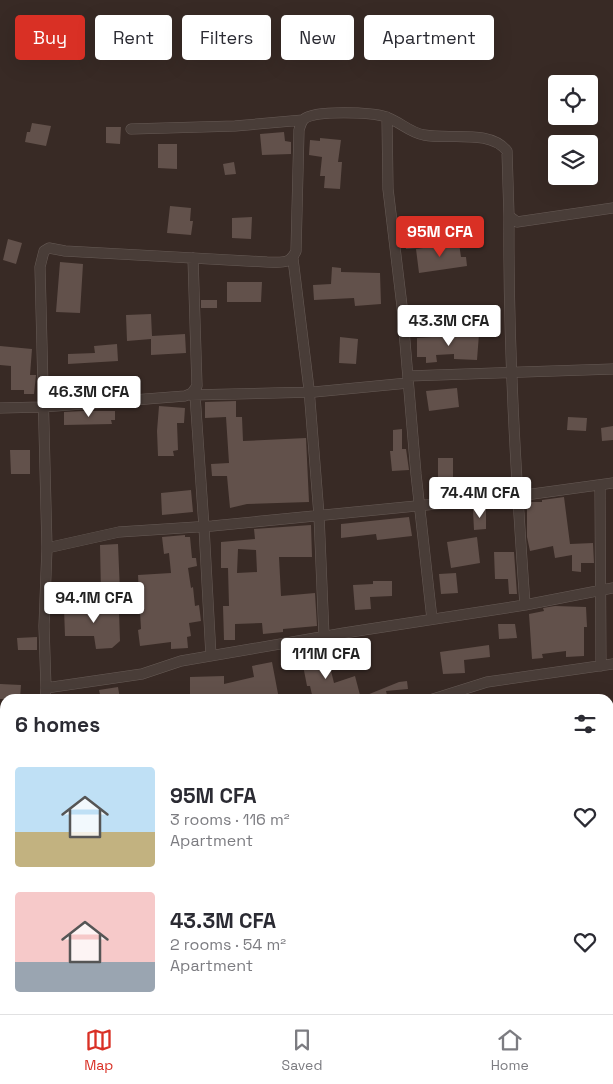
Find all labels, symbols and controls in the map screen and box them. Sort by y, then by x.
chip: Buy [15,15,85,60]
chip: Rent [95,15,172,60]
chip: Filters [182,15,271,60]
chip: New [281,15,354,60]
chip: Apartment [364,15,494,60]
map controls [548,75,598,185]
button: locate [548,75,598,125]
button: layers [548,135,598,185]
pin: 95M CFA [394,216,486,258]
text: 95M CFA [407,221,473,242]
pin: 43.3M CFA [392,304,506,347]
text: 43.3M CFA [409,310,489,331]
pin: 46.3M CFA [32,376,146,418]
text: 46.3M CFA [49,381,130,402]
pin: 74.4M CFA [423,476,537,519]
text: 74.4M CFA [440,482,520,503]
pin: 94.1M CFA [37,582,151,624]
text: 94.1M CFA [55,587,133,608]
pin: 111M CFA [274,638,378,680]
text: 111M CFA [292,643,360,664]
icon: filters [571,710,599,738]
text: 6 homes [15,711,100,738]
text: 95M CFA [170,782,257,809]
icon: home [55,787,115,847]
icon: heart [571,803,599,831]
text: 3 rooms · 116 m² [170,809,290,830]
text: Apartment [170,830,253,851]
text: 43.3M CFA [170,907,276,934]
icon: home [55,912,115,972]
icon: heart [571,928,599,956]
text: 2 rooms · 54 m² [170,934,286,955]
text: Apartment [170,955,253,976]
tab: Map [84,1026,113,1074]
tab: Saved [282,1026,322,1074]
tab: Home [491,1026,529,1074]

